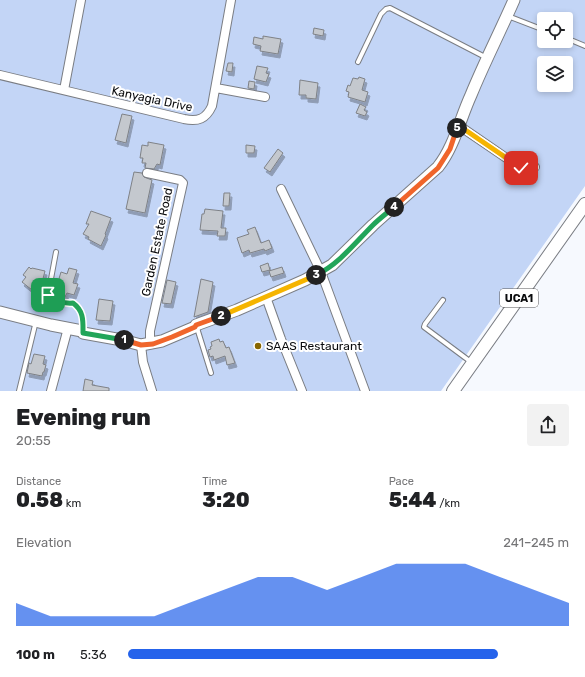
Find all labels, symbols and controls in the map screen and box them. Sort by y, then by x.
map controls [537,12,573,92]
button: locate [537,12,573,48]
button: layers [537,56,573,92]
street label: Kanyagia Drive [110,84,194,114]
pin: 5 [447,118,467,138]
text: 5 [453,121,461,134]
pin [504,151,538,185]
icon: check [510,157,532,179]
street label: Garden Estate Road [139,186,175,298]
pin: 4 [384,197,404,217]
text: 4 [390,200,398,213]
pin: 3 [306,265,326,285]
text: 3 [312,268,320,281]
pin [31,278,65,312]
icon: arrive [37,284,59,306]
road number: UCA1 [500,289,538,307]
pin: 2 [211,306,231,326]
text: 2 [217,309,225,322]
pin: 1 [114,330,134,350]
text: 1 [121,333,127,346]
place label: SAAS Restaurant [266,339,362,353]
marker: SAAS Restaurant [253,341,263,351]
text: Evening run [16,404,151,431]
button: share [527,404,569,446]
text: 20:55 [16,433,51,448]
text: Distance [16,475,61,488]
text: Time [202,475,227,488]
text: Pace [389,475,414,488]
text: 0.58 [16,488,63,512]
text: 3:20 [202,488,250,512]
text: 5:44 [389,488,437,512]
text: km [63,497,81,510]
text: /km [437,497,460,510]
text: Elevation [16,535,72,550]
text: 241–245 m [503,535,569,550]
text: 100 m [16,647,55,662]
text: 5:36 [80,647,107,662]

